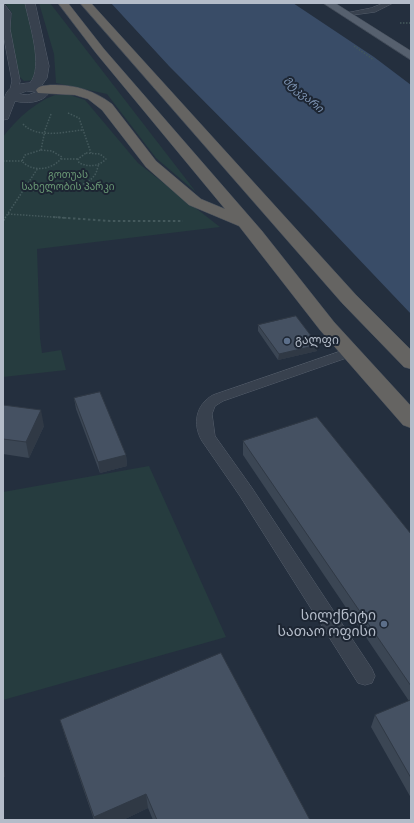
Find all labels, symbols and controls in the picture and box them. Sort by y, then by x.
water label: მტკვარი [280,74,326,116]
park label: გოთუას სახელობის პარკი [21,169,115,192]
place label: გალფი [295,334,339,348]
marker: გალფი [282,336,292,346]
place label: სილქნეტი სათაო ოფისი [278,608,376,640]
marker: სილქნეტი სათაო ოფისი [379,619,389,629]

